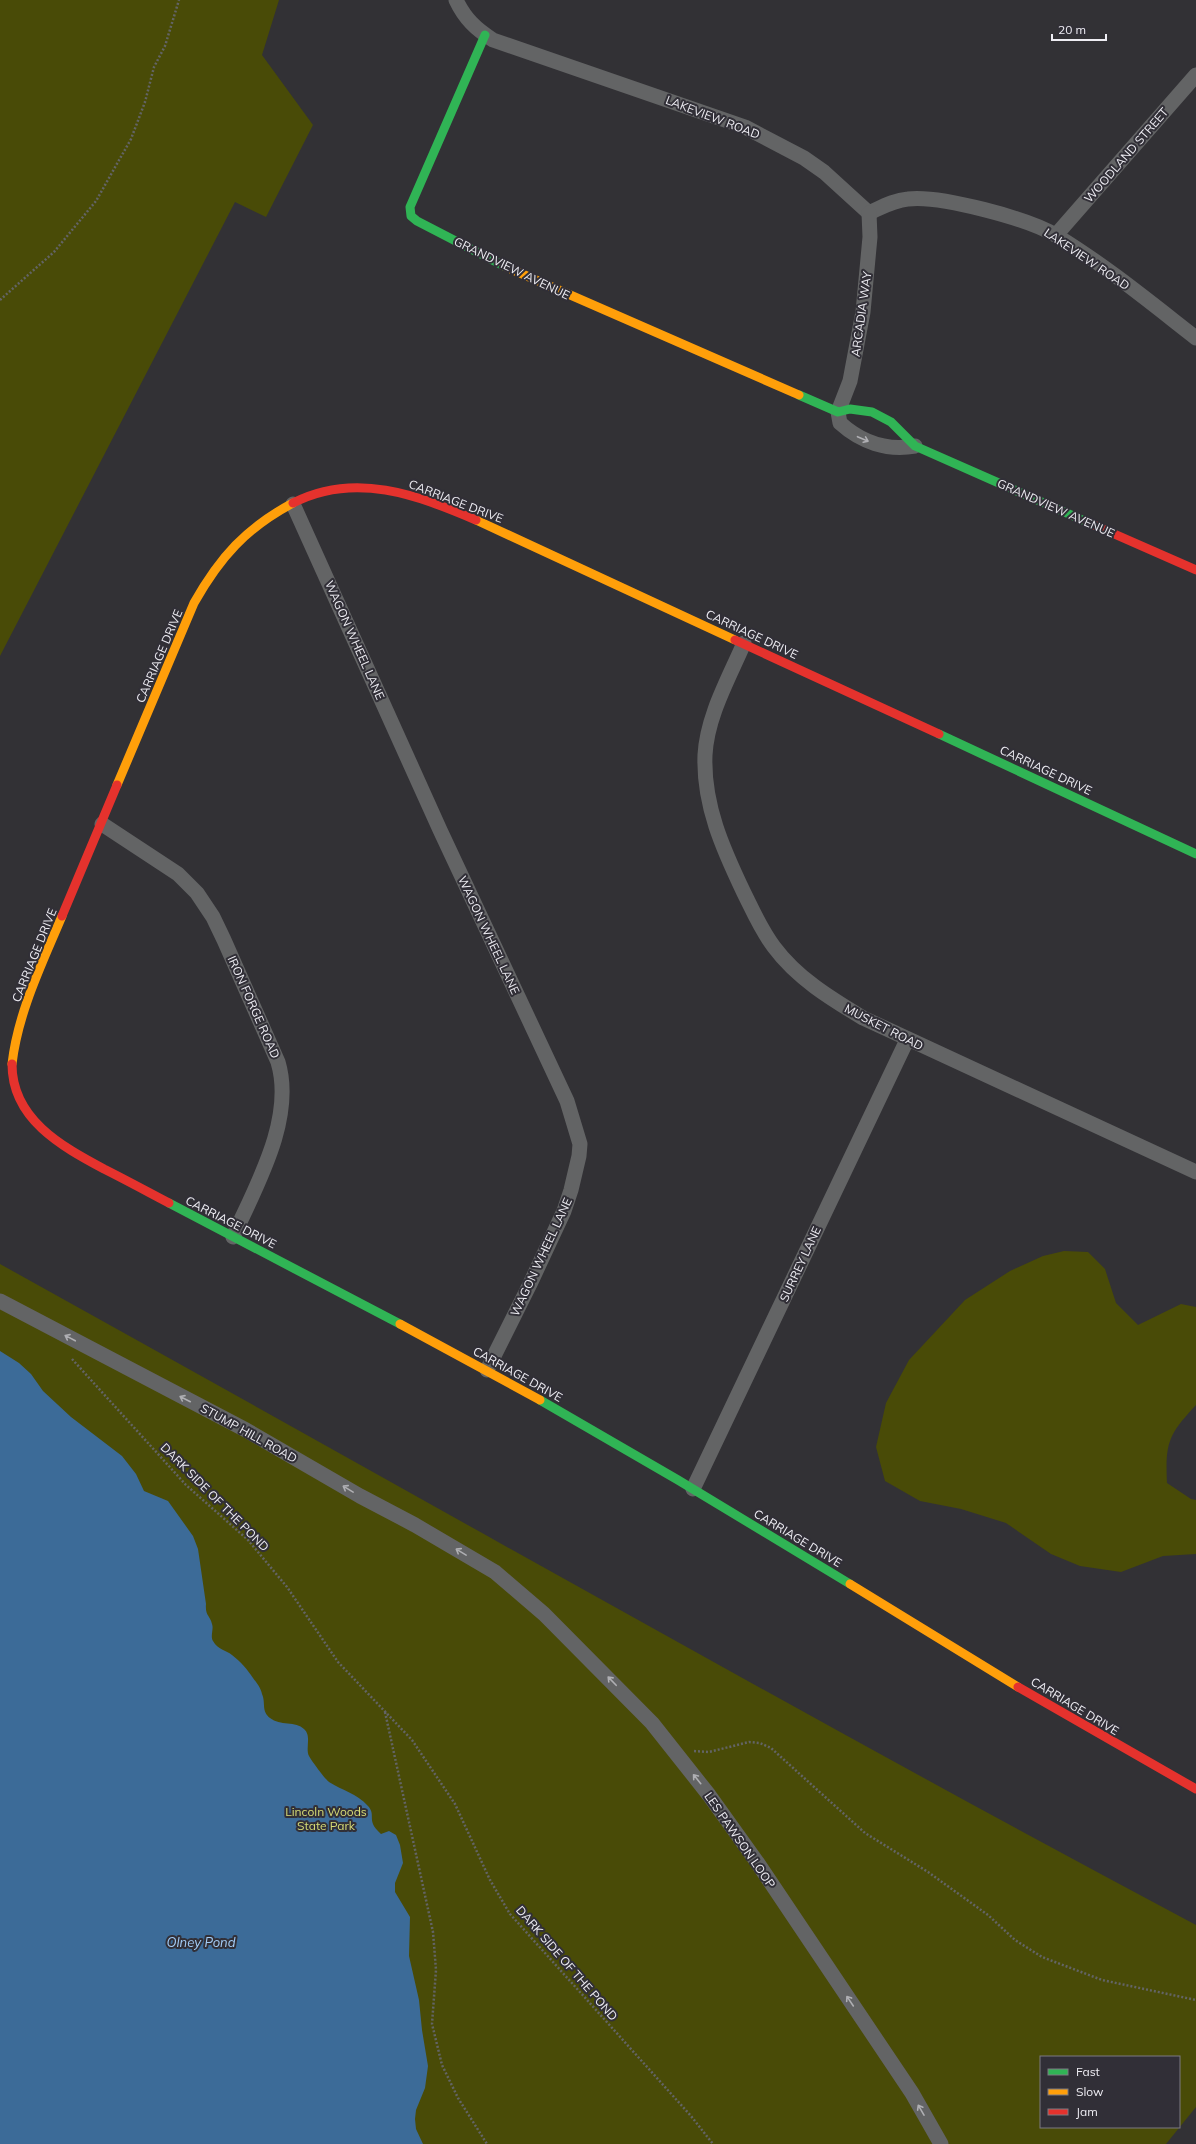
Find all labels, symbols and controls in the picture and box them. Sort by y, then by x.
scale bar [1052,16,1106,42]
text: 20 m [1058,22,1086,37]
street label: LAKEVIEW ROAD [664,92,762,142]
street label: WOODLAND STREET [1081,104,1172,206]
street label: LAKEVIEW ROAD [1041,225,1133,293]
street label: GRANDVIEW AVENUE [452,233,572,303]
street label: ARCADIA WAY [848,270,875,358]
one-way arrow [857,435,869,443]
street label: GRANDVIEW AVENUE [995,475,1117,541]
street label: CARRIAGE DRIVE [407,476,505,526]
street label: WAGON WHEEL LANE [322,578,388,702]
street label: CARRIAGE DRIVE [704,606,800,662]
street label: CARRIAGE DRIVE [133,607,185,705]
street label: CARRIAGE DRIVE [998,742,1094,798]
street label: WAGON WHEEL LANE [455,873,523,997]
street label: CARRIAGE DRIVE [8,906,60,1004]
street label: IRON FORGE ROAD [225,953,283,1061]
street label: MUSKET ROAD [842,1001,926,1053]
street label: CARRIAGE DRIVE [183,1193,279,1251]
street label: WAGON WHEEL LANE [507,1195,575,1319]
street label: SURREY LANE [776,1224,824,1304]
one-way arrow [64,1334,76,1341]
street label: CARRIAGE DRIVE [471,1343,565,1405]
one-way arrow [179,1394,191,1402]
street label: STUMP HILL ROAD [198,1400,300,1466]
street label: DARK SIDE OF THE POND [158,1440,272,1554]
one-way arrow [342,1484,354,1492]
street label: CARRIAGE DRIVE [751,1506,845,1570]
one-way arrow [455,1548,467,1556]
street label: CARRIAGE DRIVE [1028,1674,1122,1738]
one-way arrow [607,1676,617,1686]
one-way arrow [693,1774,701,1785]
street label: LES PAWSON LOOP [701,1789,779,1891]
park label: Lincoln Woods State Park [285,1804,367,1833]
street label: DARK SIDE OF THE POND [513,1903,621,2023]
water label: Olney Pond [166,1934,236,1950]
one-way arrow [846,1996,854,2007]
legend [1040,2056,1180,2128]
text: Fast [1076,2064,1100,2079]
text: Slow [1076,2084,1104,2099]
one-way arrow [917,2104,925,2116]
text: Jam [1076,2104,1098,2119]

